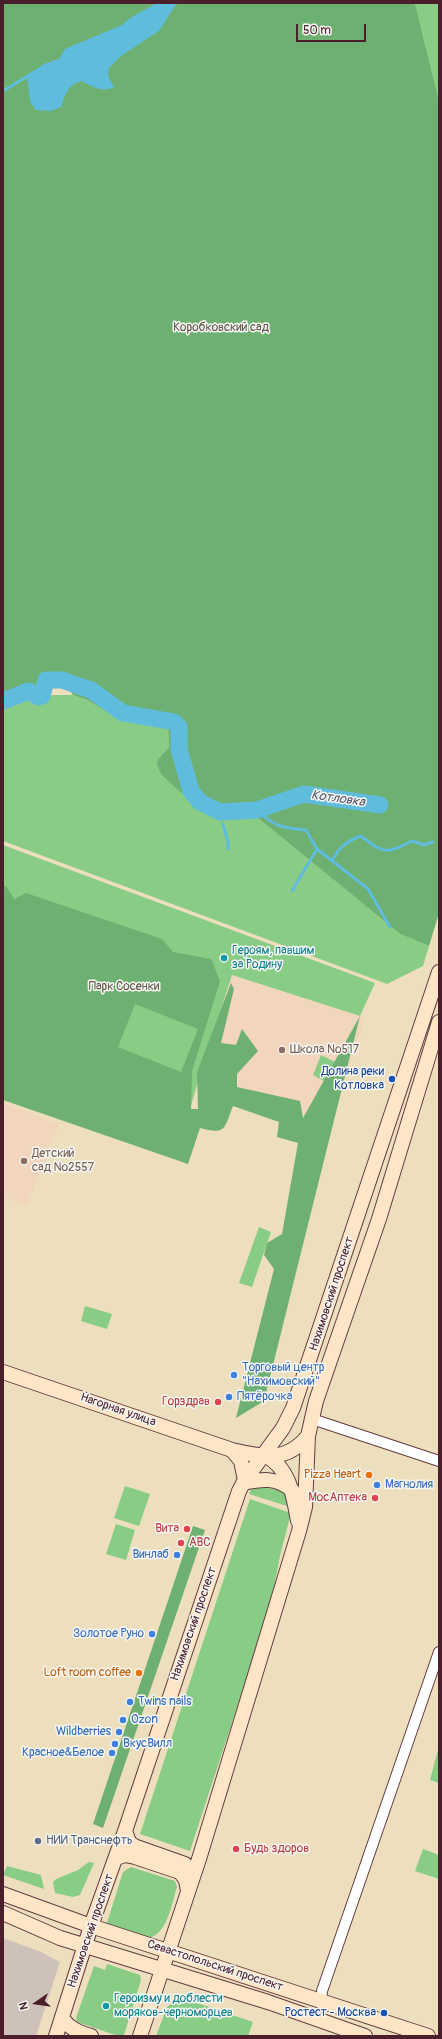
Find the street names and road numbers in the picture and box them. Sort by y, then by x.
street label: Нахимовский проспект [307,1235,357,1353]
street label: Нагорная улица [78,1390,158,1430]
street label: Нахимовский проспект [168,1565,220,1683]
street label: Нахимовский проспект [65,1872,117,1990]
street label: Севастопольский проспект [145,1937,285,1995]

